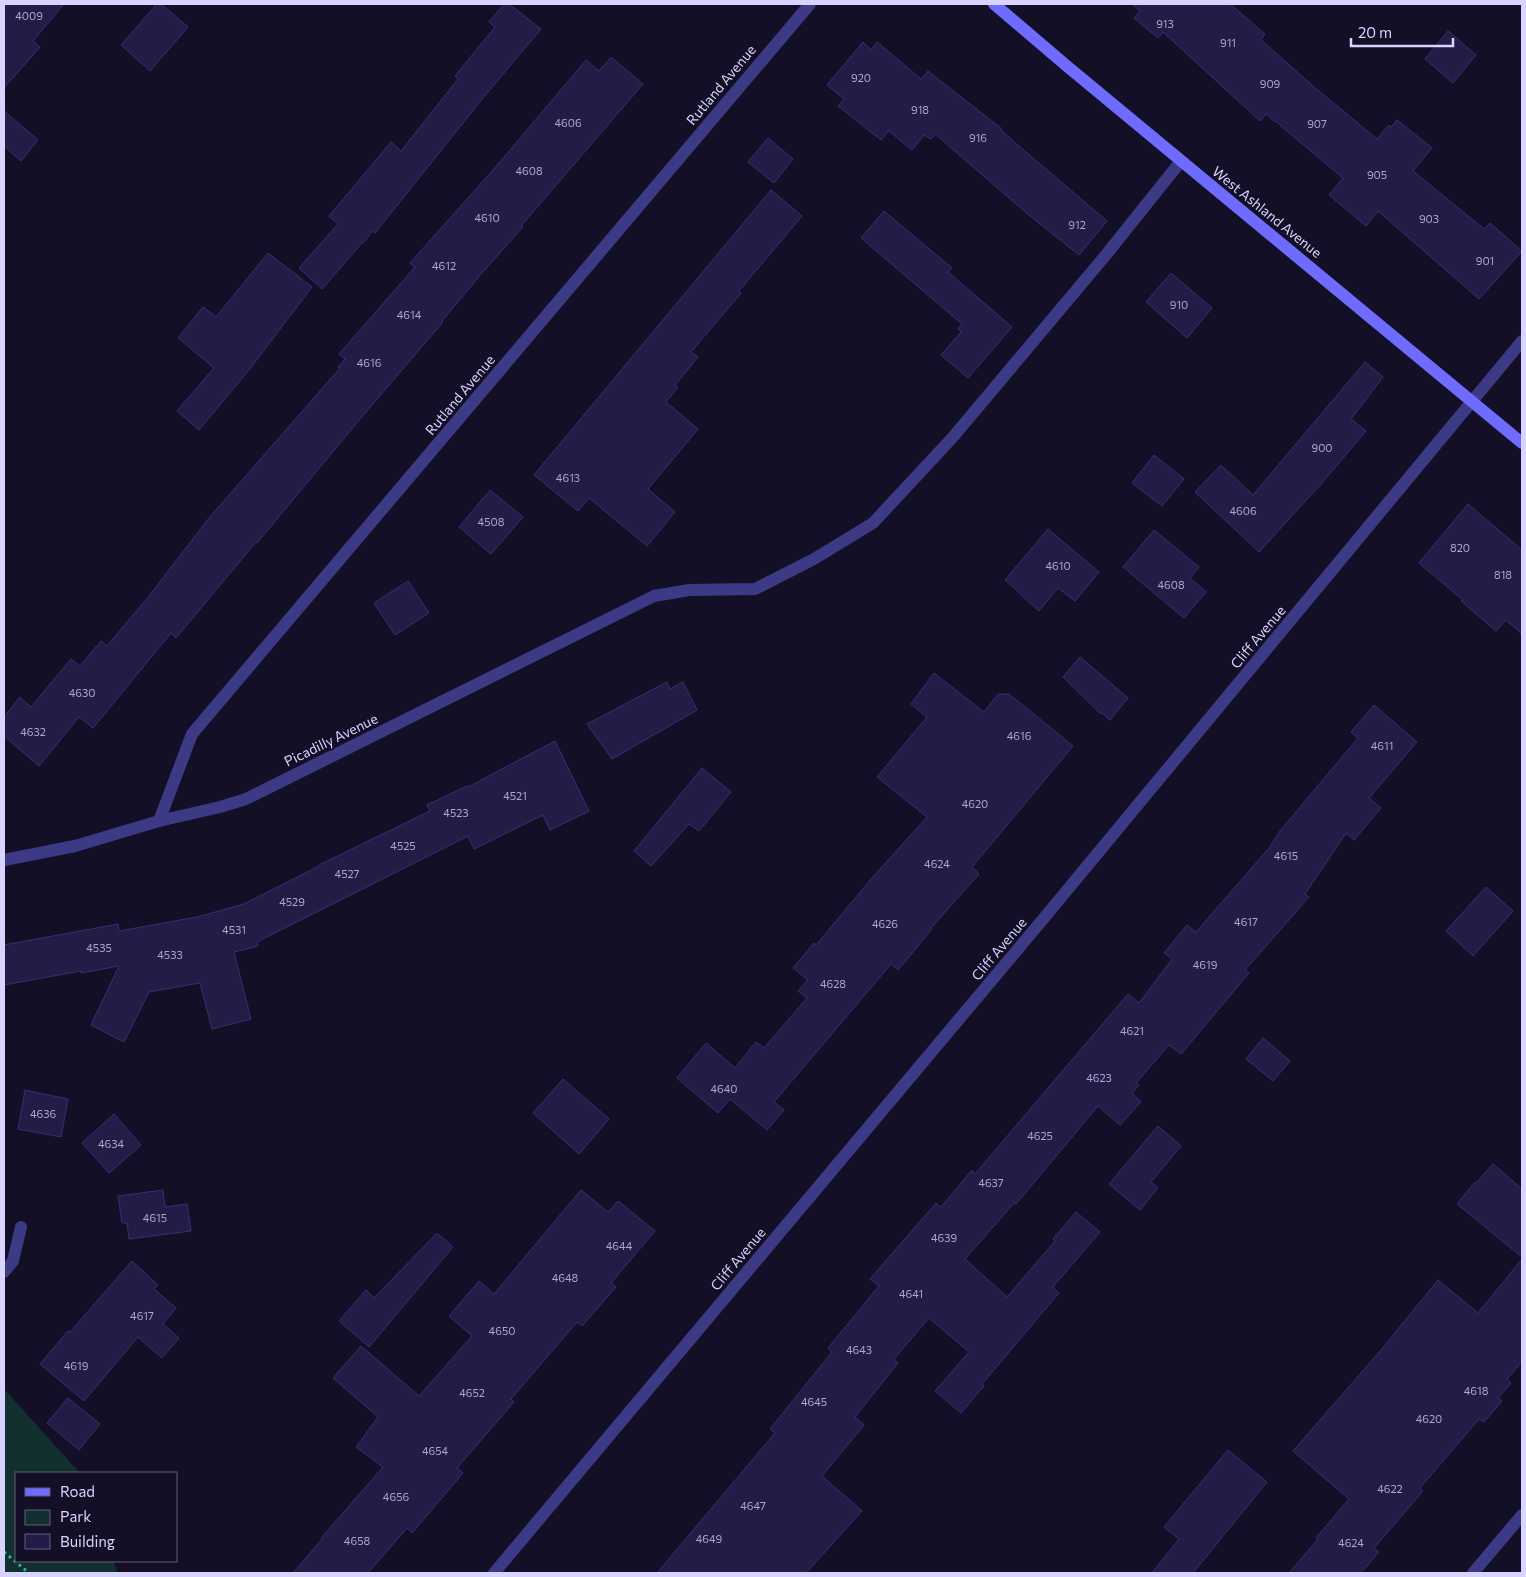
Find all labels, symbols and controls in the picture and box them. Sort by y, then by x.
house number: 4009 [15,9,43,22]
scale bar [1351,15,1454,47]
house number: 913 [1156,17,1174,30]
text: 20 m [1358,23,1392,41]
house number: 911 [1220,36,1236,49]
street label: Rutland Avenue [682,41,759,128]
house number: 920 [851,71,871,84]
house number: 909 [1260,77,1281,90]
house number: 918 [911,103,929,116]
house number: 4606 [554,116,582,129]
house number: 907 [1307,117,1327,130]
house number: 916 [969,131,987,144]
street label: West Ashland Avenue [1209,162,1325,261]
house number: 4608 [515,164,543,177]
house number: 905 [1367,168,1387,181]
house number: 4610 [474,211,500,224]
house number: 903 [1419,212,1439,225]
house number: 912 [1068,218,1086,231]
house number: 901 [1476,254,1494,267]
house number: 4612 [432,259,456,272]
house number: 910 [1170,298,1188,311]
house number: 4614 [397,308,422,321]
street label: Rutland Avenue [421,351,498,438]
house number: 4616 [357,356,382,369]
house number: 900 [1311,441,1333,454]
house number: 4613 [556,471,580,484]
house number: 4606 [1229,504,1257,517]
house number: 4508 [478,515,505,528]
house number: 820 [1450,541,1470,554]
house number: 4610 [1045,559,1071,572]
house number: 818 [1494,568,1512,581]
house number: 4608 [1157,578,1185,591]
street label: Cliff Avenue [1226,602,1289,672]
house number: 4630 [69,686,95,699]
street label: Picadilly Avenue [281,710,380,770]
house number: 4632 [20,725,46,738]
house number: 4616 [1007,729,1032,742]
house number: 4611 [1371,739,1393,752]
house number: 4521 [503,789,527,802]
house number: 4620 [962,797,988,810]
house number: 4523 [443,806,469,819]
house number: 4525 [390,839,416,852]
house number: 4615 [1274,849,1298,862]
house number: 4624 [924,857,950,870]
house number: 4527 [335,867,360,880]
house number: 4529 [279,895,305,908]
street label: Cliff Avenue [967,914,1030,984]
house number: 4617 [1234,915,1258,928]
house number: 4626 [872,917,898,930]
house number: 4531 [222,923,246,936]
house number: 4535 [86,941,112,954]
house number: 4533 [157,948,183,961]
house number: 4619 [1193,958,1218,971]
house number: 4628 [820,977,846,990]
house number: 4621 [1120,1024,1144,1037]
house number: 4623 [1086,1071,1112,1084]
house number: 4640 [710,1082,738,1095]
house number: 4636 [30,1107,56,1120]
house number: 4625 [1027,1129,1053,1142]
house number: 4634 [98,1137,124,1150]
house number: 4637 [978,1176,1004,1189]
house number: 4615 [143,1211,167,1224]
street label: Cliff Avenue [706,1224,769,1294]
house number: 4639 [931,1231,957,1244]
house number: 4644 [606,1239,633,1252]
house number: 4648 [552,1271,579,1284]
house number: 4641 [899,1287,923,1300]
house number: 4617 [130,1309,154,1322]
house number: 4650 [489,1324,515,1337]
house number: 4643 [846,1343,872,1356]
house number: 4619 [64,1359,89,1372]
house number: 4618 [1464,1384,1489,1397]
house number: 4652 [459,1386,485,1399]
house number: 4645 [801,1395,827,1408]
house number: 4620 [1416,1412,1442,1425]
house number: 4654 [422,1444,448,1457]
legend [15,1472,178,1562]
text: Road [60,1482,95,1500]
house number: 4622 [1377,1482,1403,1495]
house number: 4656 [383,1490,409,1503]
house number: 4647 [740,1499,766,1512]
text: Park [60,1507,91,1525]
text: Building [60,1532,115,1550]
house number: 4649 [696,1532,723,1545]
house number: 4658 [344,1534,370,1547]
house number: 4624 [1338,1536,1364,1549]

